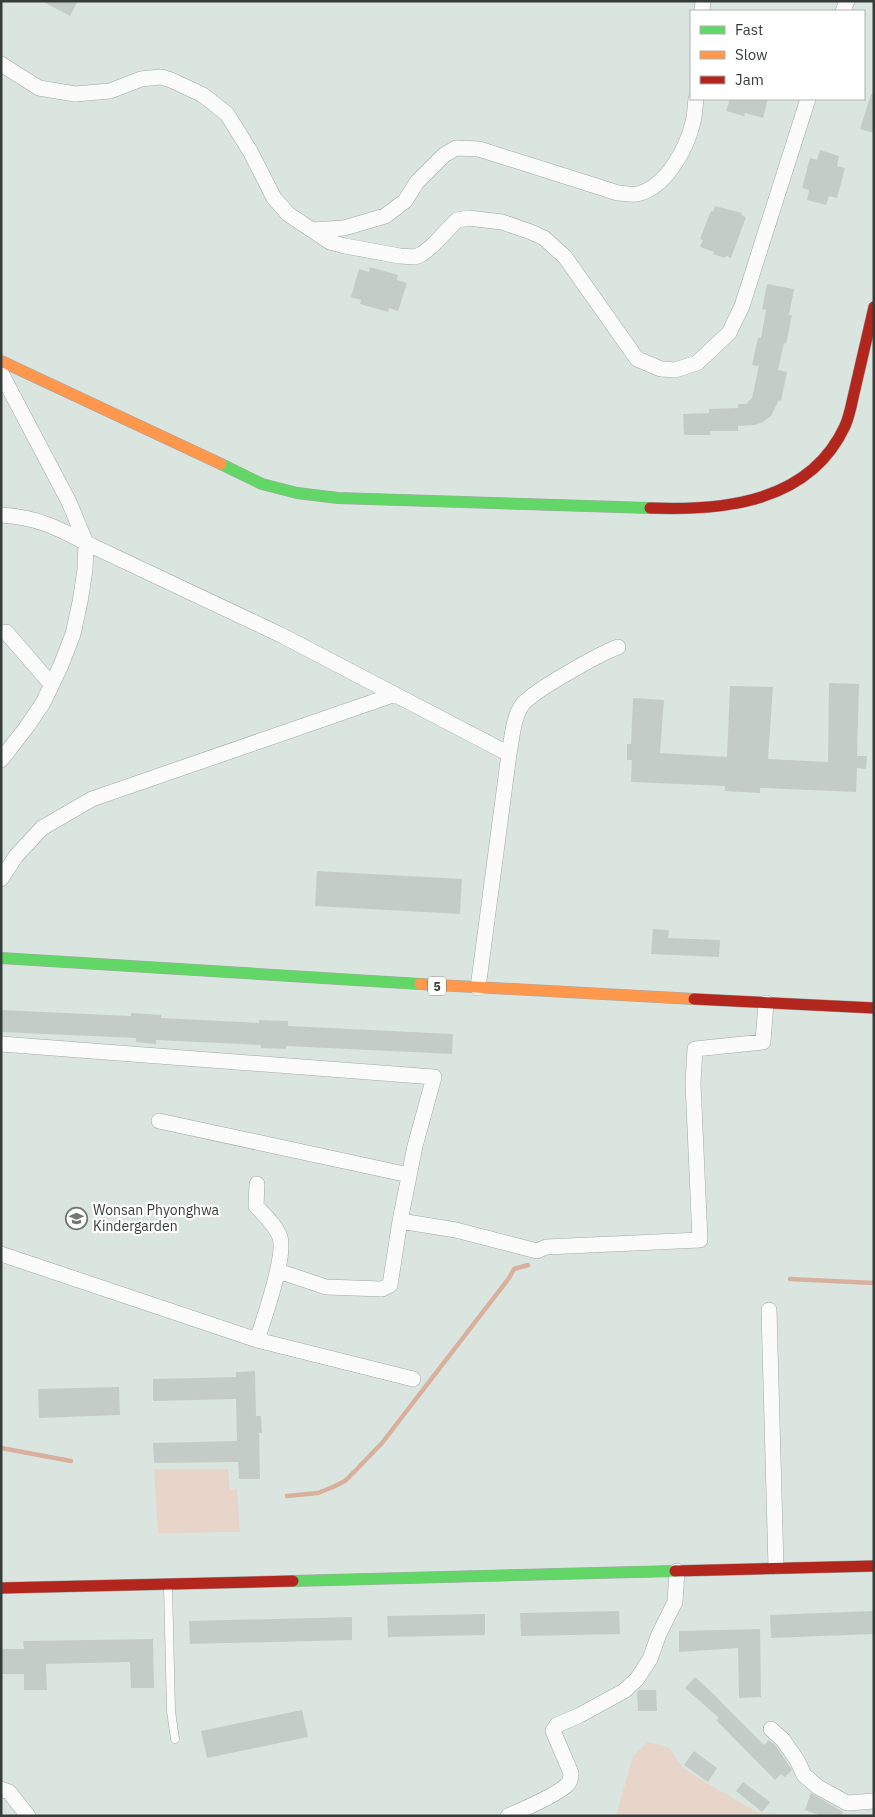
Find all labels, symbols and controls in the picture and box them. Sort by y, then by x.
legend [690,10,865,100]
text: Fast [735,20,763,39]
text: Slow [735,45,768,64]
text: Jam [735,70,764,89]
road number: 5 [428,976,446,996]
place label: Wonsan Phyonghwa Kindergarden [93,1201,220,1235]
school or university icon: Wonsan Phyonghwa Kindergarden [65,1206,89,1230]

